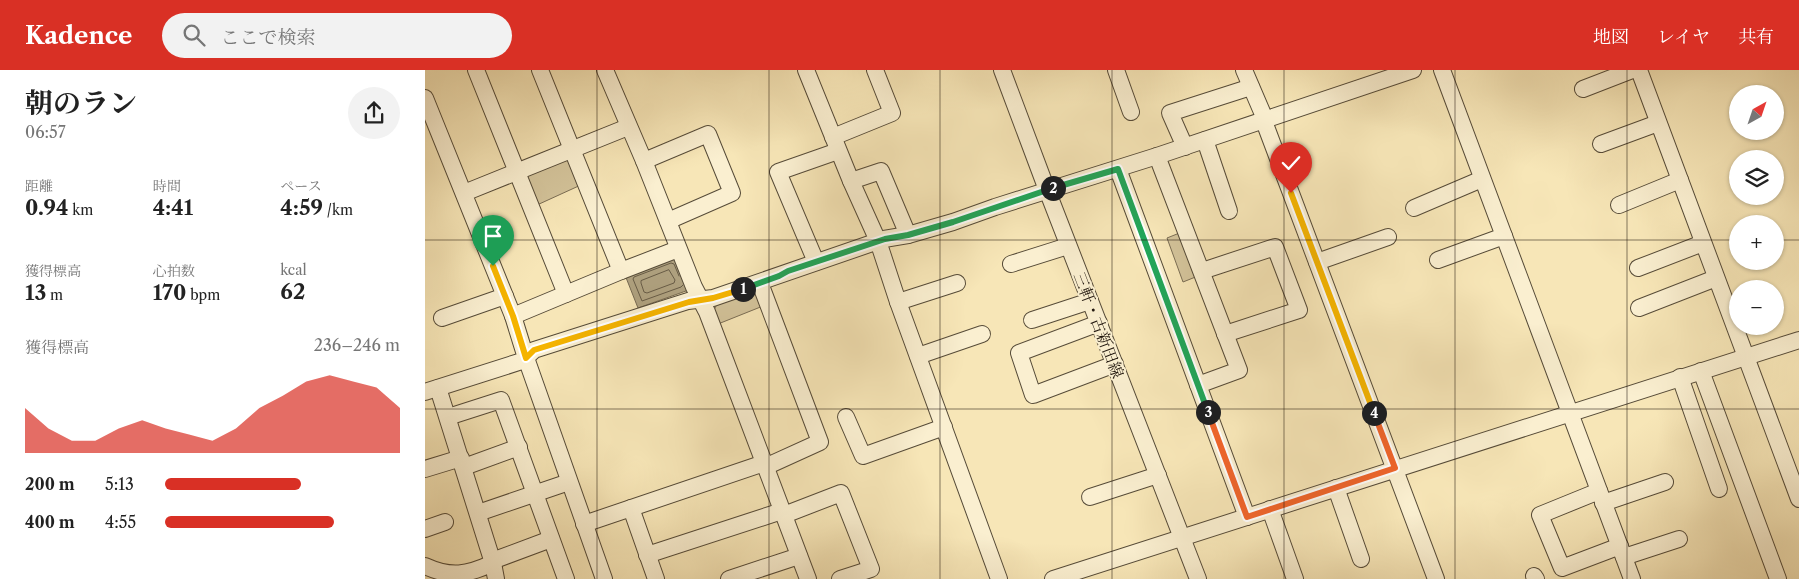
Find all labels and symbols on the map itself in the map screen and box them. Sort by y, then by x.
north arrow [1729,85,1784,140]
pin [1270,142,1312,193]
pin: 2 [1041,176,1065,200]
pin [472,215,514,266]
street label: 三軒・古新田線 [1070,269,1128,381]
pin: 1 [731,276,755,302]
pin: 3 [1195,400,1221,424]
pin: 4 [1361,400,1387,426]

